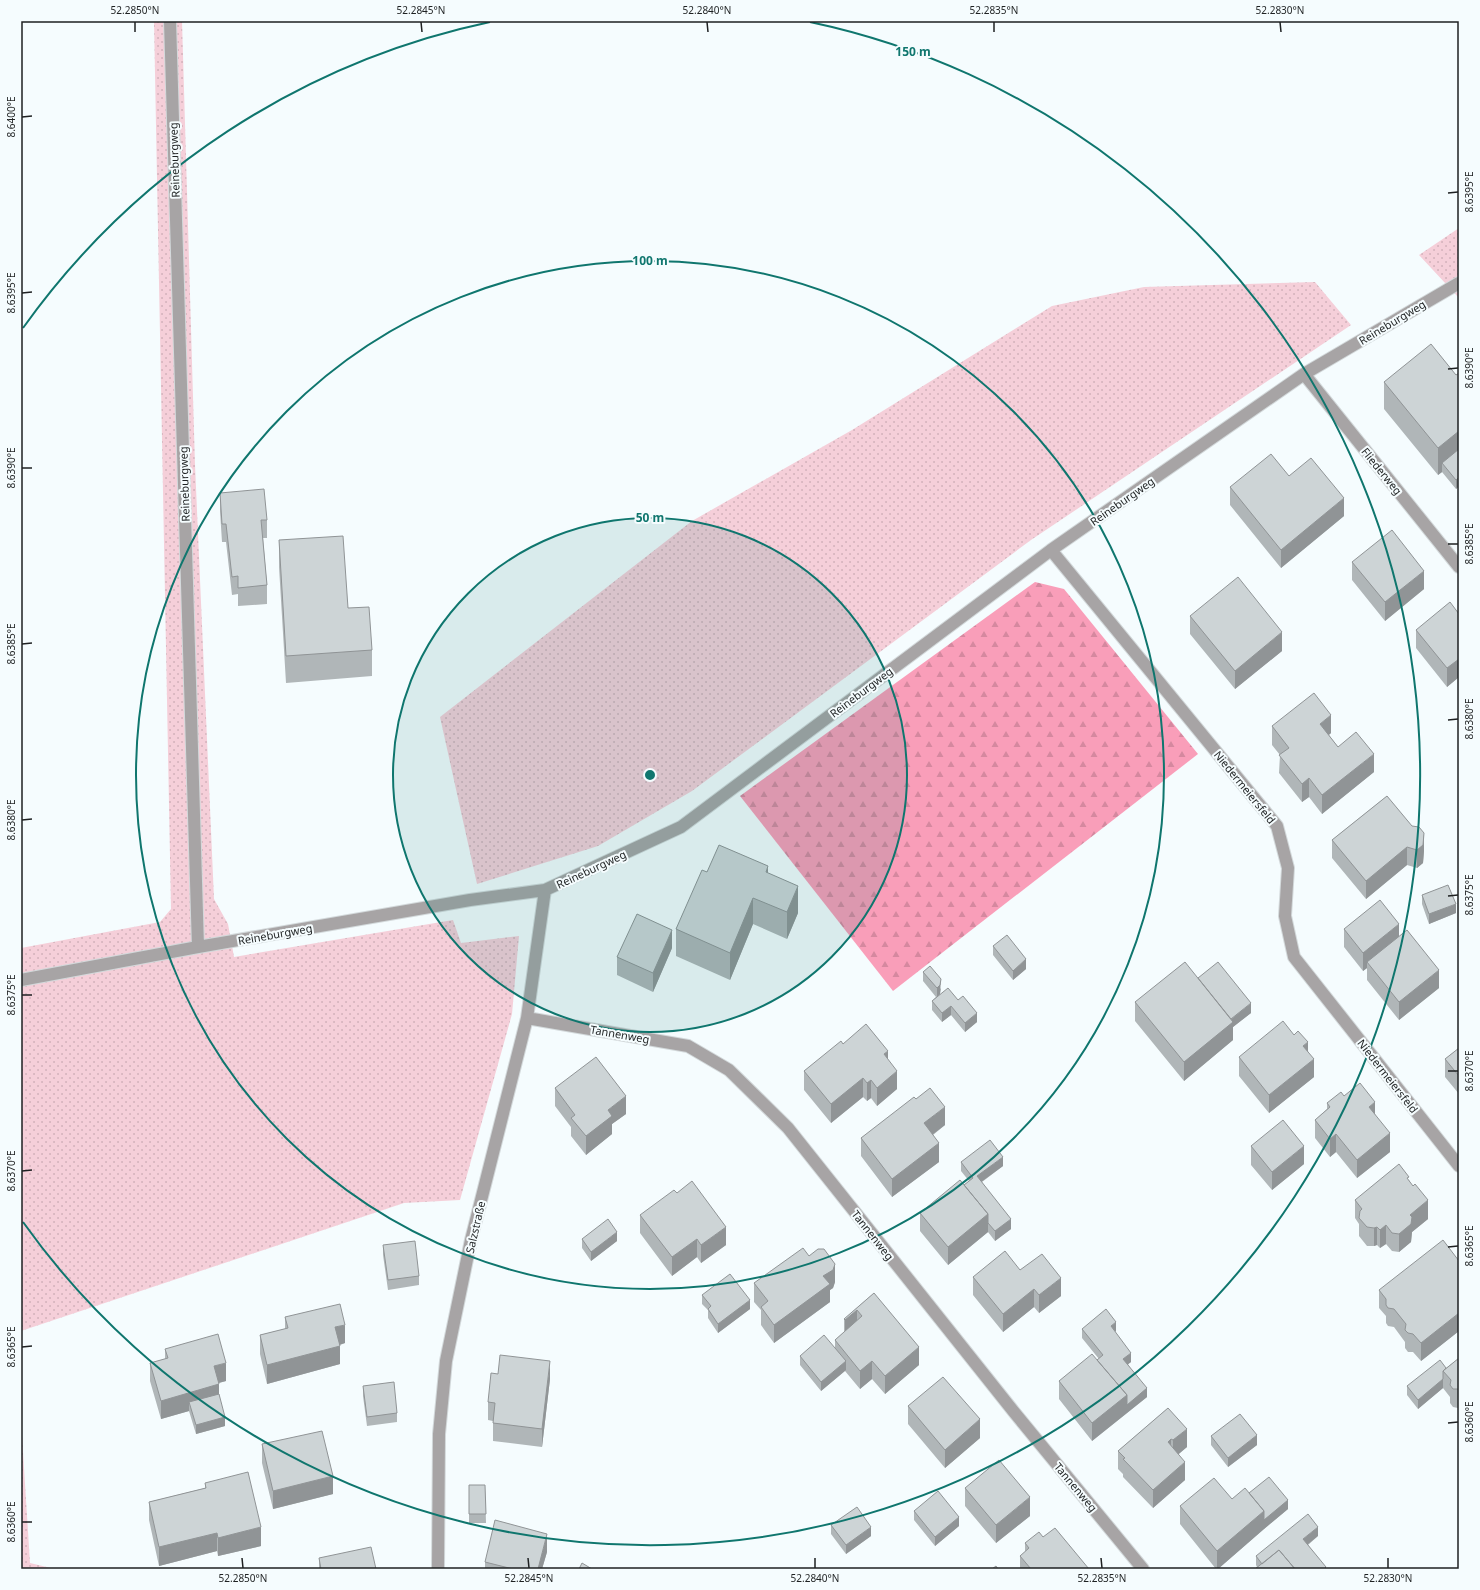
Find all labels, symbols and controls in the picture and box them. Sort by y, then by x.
text: 52.2850°N [111,3,159,17]
text: 52.2845°N [397,3,445,17]
text: 52.2840°N [683,3,731,17]
text: 52.2835°N [970,3,1018,17]
text: 52.2830°N [1256,3,1304,17]
text: 150 m [895,43,931,60]
text: 8.6400°E [4,96,18,138]
street label: Reineburgweg [165,122,183,198]
text: 8.6395°E [1462,171,1476,213]
text: 100 m [632,252,668,269]
text: 8.6395°E [4,272,18,314]
street label: Reineburgweg [1356,296,1428,348]
text: 8.6390°E [1462,347,1476,389]
street label: Fliederweg [1358,444,1406,498]
street label: Reineburgweg [175,446,193,522]
text: 8.6390°E [4,447,18,489]
street label: Reineburgweg [1087,473,1157,529]
text: 50 m [636,509,664,526]
text: 8.6385°E [1462,523,1476,565]
text: 8.6385°E [4,623,18,665]
street label: Reineburgweg [826,663,896,721]
text: 8.6380°E [1462,698,1476,740]
street label: Niedermeiersfeld [1211,747,1279,827]
centre of rings [643,768,657,782]
text: 8.6380°E [4,799,18,841]
street label: Reineburgweg [554,846,628,892]
text: 8.6375°E [1462,874,1476,916]
street label: Reineburgweg [237,920,313,948]
text: 8.6375°E [4,974,18,1016]
street label: Tannenweg [589,1021,651,1047]
street label: Niedermeiersfeld [1354,1036,1422,1116]
text: 8.6370°E [1462,1050,1476,1092]
text: 8.6370°E [4,1150,18,1192]
street label: Salzstraße [462,1199,488,1255]
street label: Tannenweg [849,1207,897,1263]
text: 8.6365°E [1462,1225,1476,1267]
text: 8.6365°E [4,1326,18,1368]
text: 8.6360°E [1462,1401,1476,1443]
street label: Tannenweg [1051,1459,1101,1515]
text: 8.6360°E [4,1501,18,1543]
text: 52.2850°N [219,1571,267,1585]
text: 52.2845°N [505,1571,553,1585]
text: 52.2840°N [791,1571,839,1585]
text: 52.2835°N [1078,1571,1126,1585]
text: 52.2830°N [1364,1571,1412,1585]

